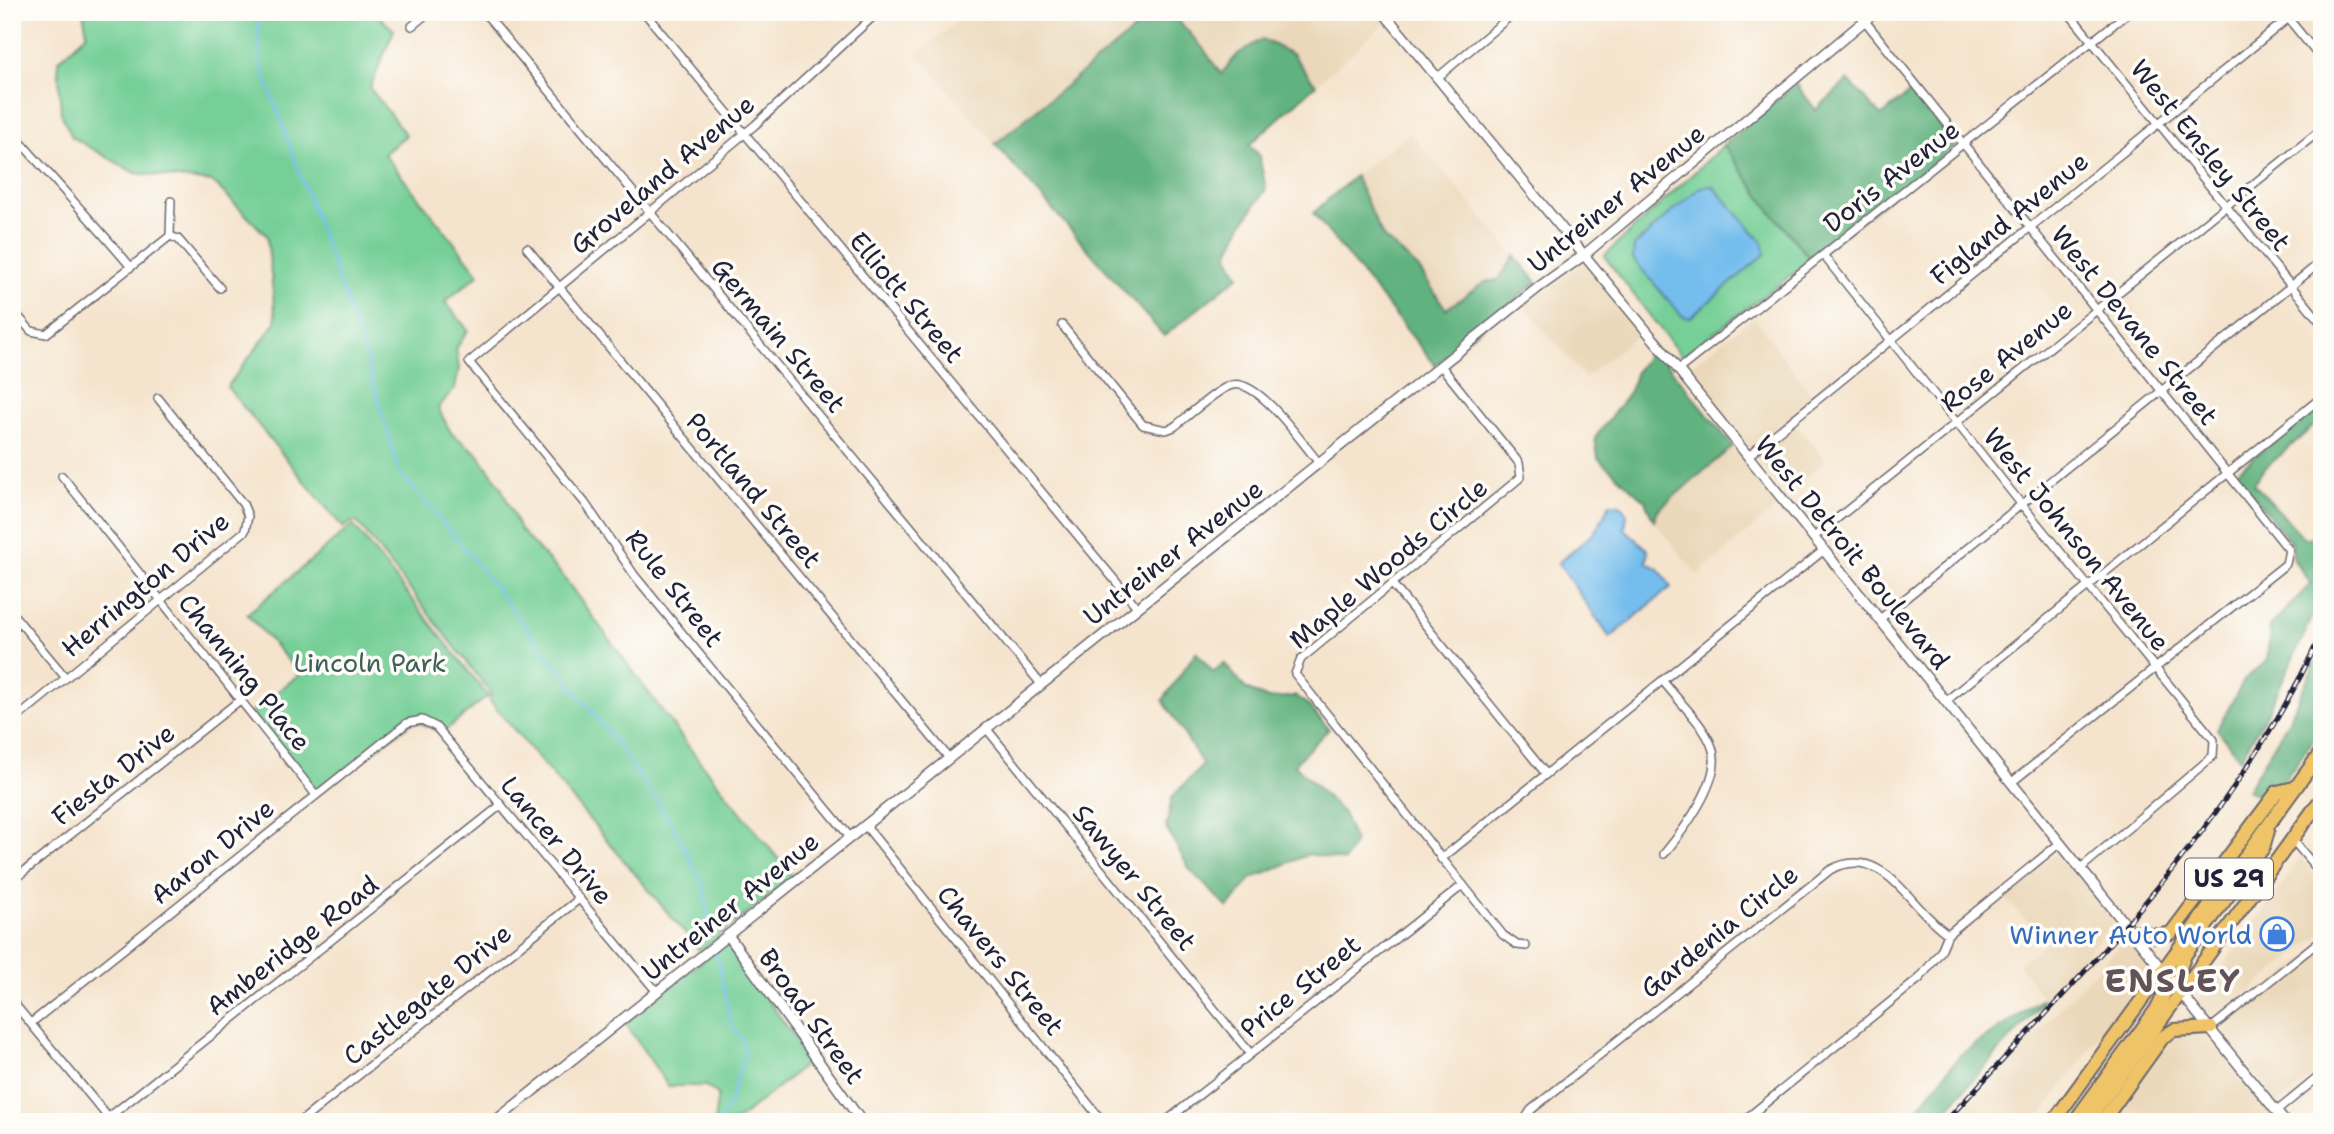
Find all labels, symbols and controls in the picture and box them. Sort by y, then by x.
street label: West Ensley Street [2123,52,2299,258]
street label: Groveland Avenue [562,86,762,262]
street label: Doris Avenue [1816,112,1966,240]
street label: Untreiner Avenue [1520,116,1712,280]
street label: Figland Avenue [1923,143,2095,293]
street label: West Devane Street [2044,218,2226,432]
street label: Elliott Street [842,224,972,370]
street label: Germain Street [704,250,854,420]
street label: Rose Avenue [1933,292,2079,420]
street label: Portland Street [678,405,830,575]
street label: West Johnson Avenue [1976,420,2178,658]
street label: West Detroit Boulevard [1748,428,1958,676]
street label: Maple Woods Circle [1281,470,1495,656]
street label: Untreiner Avenue [1076,471,1270,633]
street label: Herrington Drive [54,503,236,665]
street label: Rule Street [618,522,732,654]
street label: Channing Place [171,586,319,758]
park label: Lincoln Park [294,645,446,680]
street label: Fiesta Drive [44,715,182,833]
street label: Lancer Drive [493,768,621,912]
street label: Aaron Drive [143,790,281,912]
street label: Sawyer Street [1065,796,1205,958]
street label: Untreiner Avenue [634,824,826,988]
street label: Gardenia Circle [1633,857,1805,1005]
road number: US 29 [2185,858,2273,900]
street label: Amberidge Road [199,867,385,1023]
street label: Chavers Street [930,878,1072,1042]
street label: Castlegate Drive [336,915,518,1073]
shop icon: Winner Auto World [2258,915,2296,953]
place label: Winner Auto World [2009,917,2252,952]
street label: Price Street [1232,927,1368,1045]
street label: Broad Street [751,941,873,1091]
district label: ENSLEY [2104,958,2242,1003]

